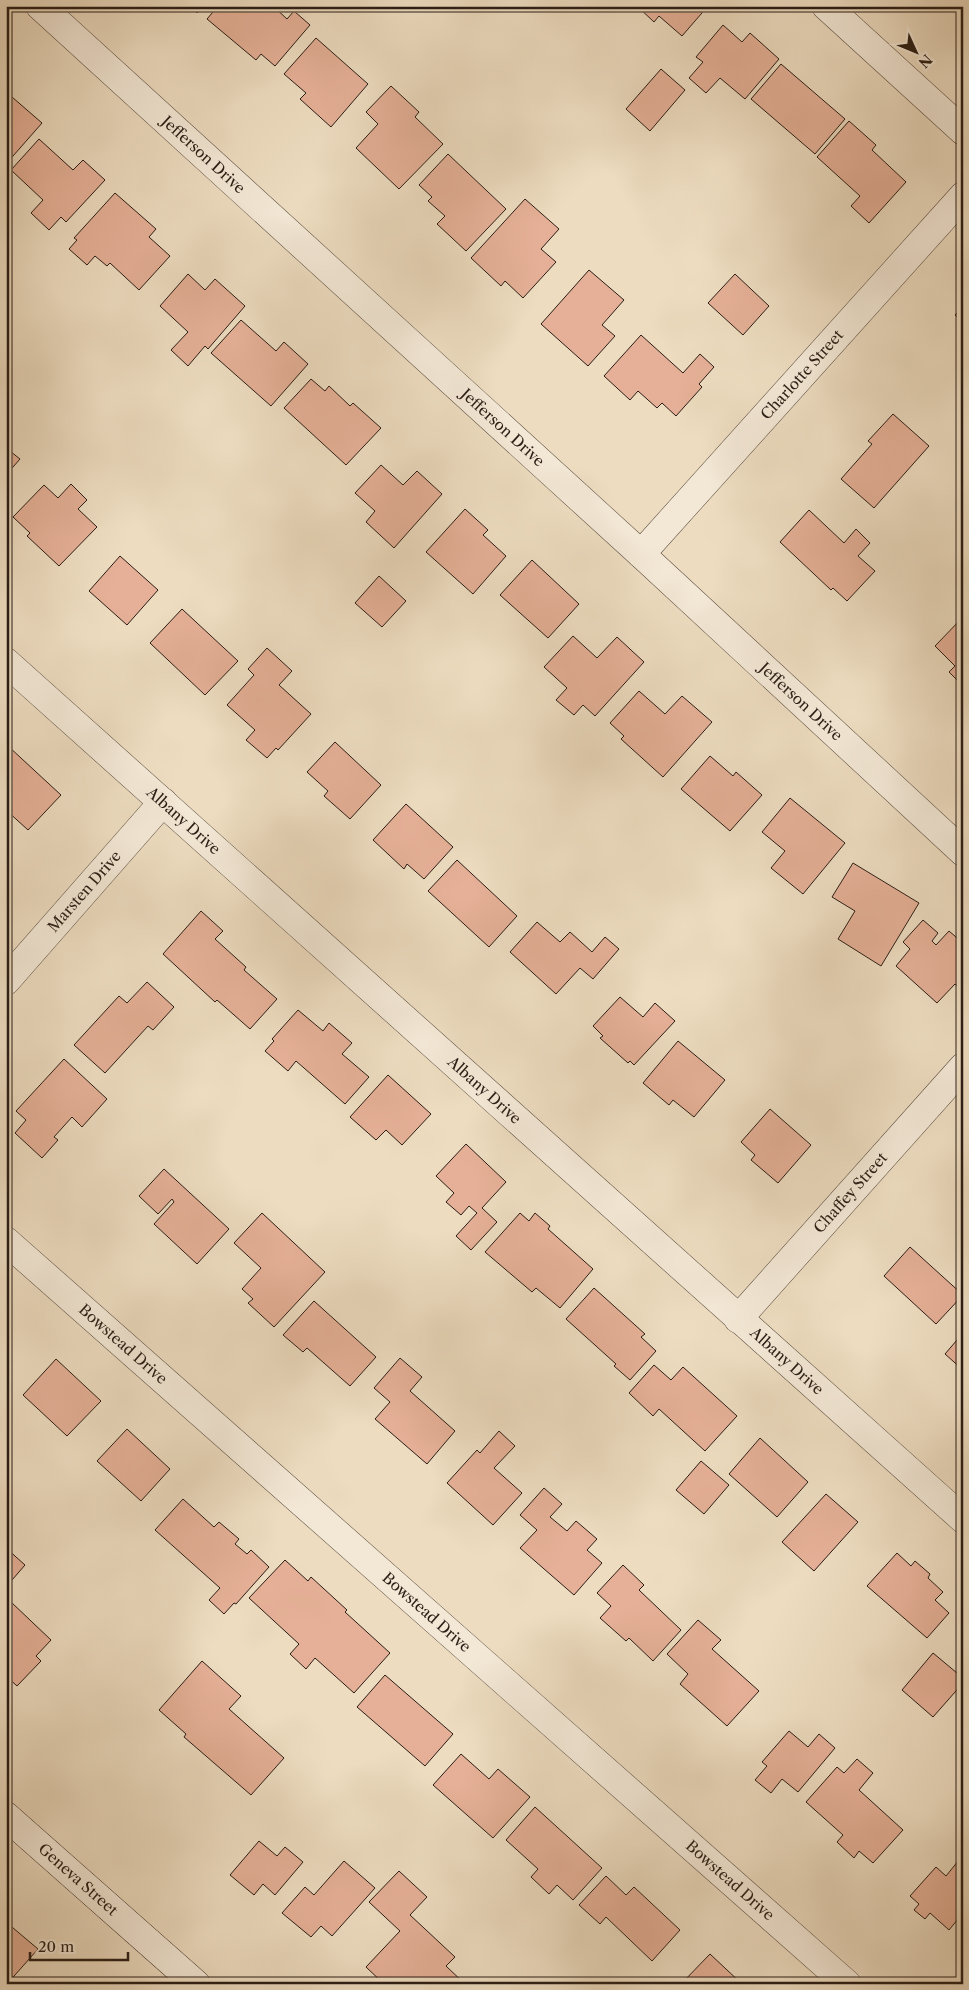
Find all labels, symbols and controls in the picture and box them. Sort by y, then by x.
north arrow [892,28,942,78]
text: N [915,50,936,72]
street label: Jefferson Drive [156,110,249,197]
street label: Charlotte Street [756,325,848,423]
street label: Jefferson Drive [456,383,549,470]
street label: Jefferson Drive [754,657,847,745]
street label: Albany Drive [142,782,224,858]
street label: Marsten Drive [43,847,125,936]
street label: Albany Drive [443,1051,525,1128]
street label: Chaffey Street [809,1148,892,1237]
street label: Bowstead Drive [75,1300,171,1388]
street label: Albany Drive [746,1322,828,1399]
street label: Bowstead Drive [379,1568,475,1656]
street label: Bowstead Drive [682,1836,778,1924]
street label: Geneva Street [34,1839,123,1920]
scale bar [30,1930,128,1962]
text: 20 m [38,1937,74,1956]

